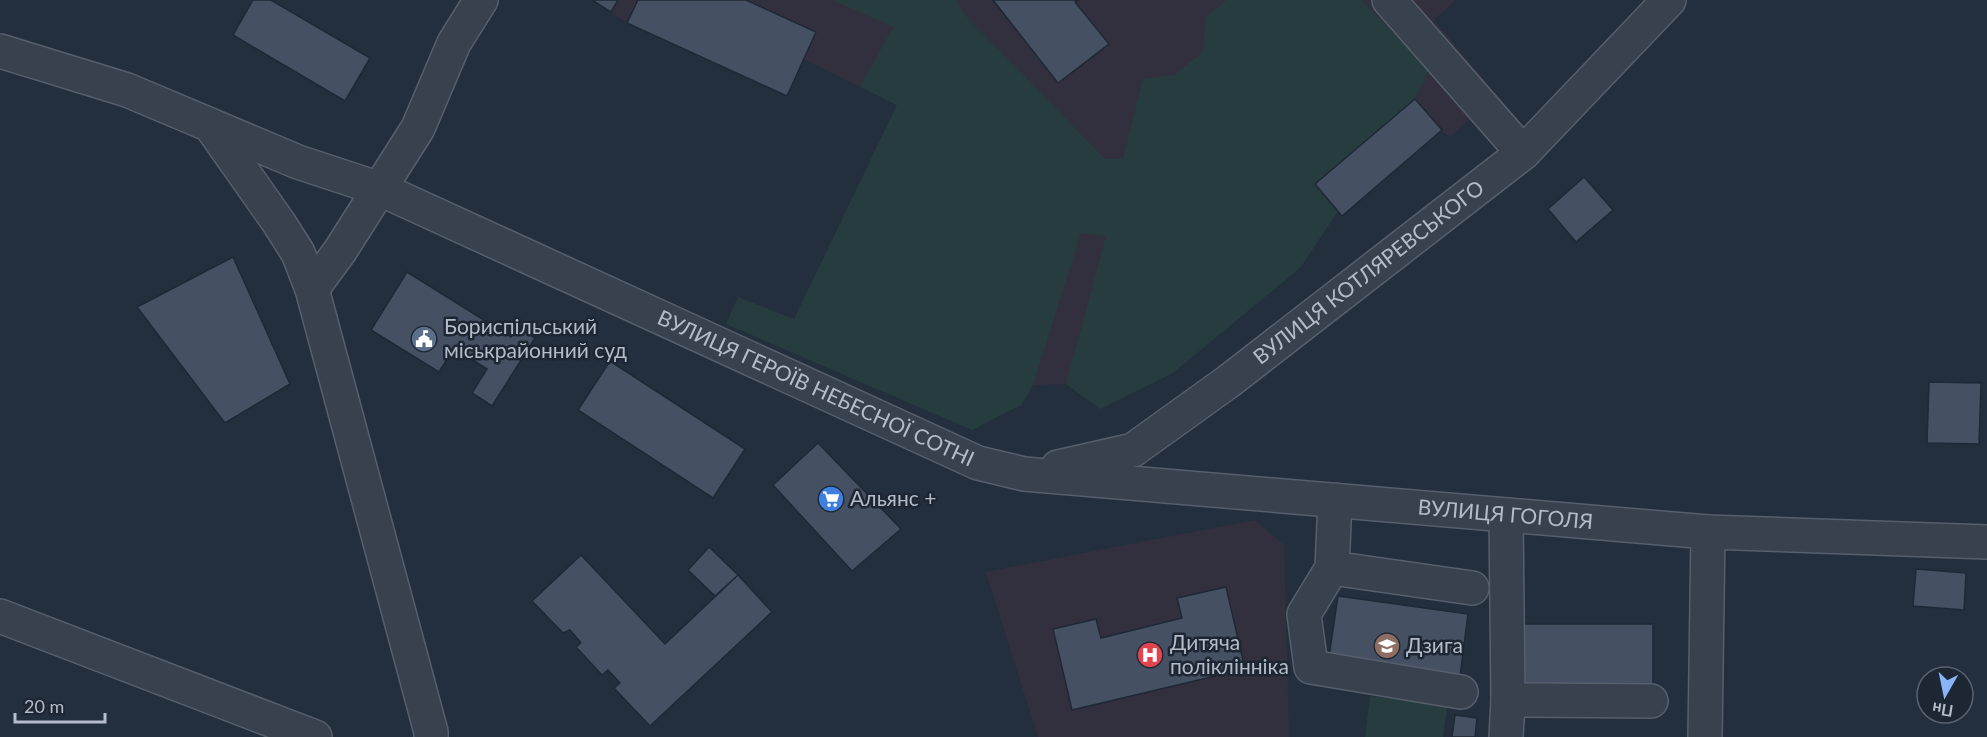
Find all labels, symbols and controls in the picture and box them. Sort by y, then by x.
street label: ВУЛИЦЯ КОТЛЯРЕВСЬКОГО [1248,174,1488,369]
street label: ВУЛИЦЯ ГЕРОЇВ НЕБЕСНОЇ СОТНІ [654,304,979,471]
place label: Бориспільський міськрайонний суд [444,313,627,362]
public building icon: Бориспільський міськрайонний суд [409,324,439,354]
supermarket icon: Альянс + [816,484,846,514]
place label: Альянс + [850,485,936,510]
street label: ВУЛИЦЯ ГОГОЛЯ [1417,493,1594,533]
place label: Дитяча поліклінніка [1170,629,1289,678]
school or university icon: Дзига [1372,631,1402,661]
place label: Дзига [1406,632,1463,657]
hospital icon: Дитяча поліклінніка [1135,640,1165,670]
north arrow [1915,665,1975,725]
scale bar [15,686,105,724]
text: 20 m [24,695,64,717]
text: Пн [1931,699,1954,721]

